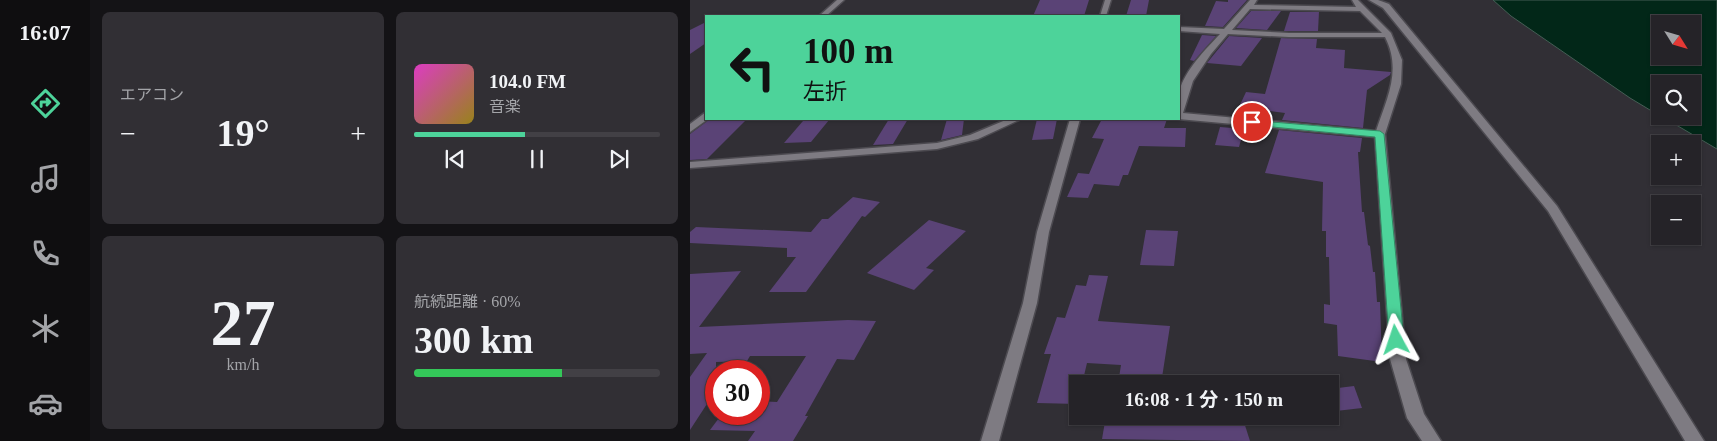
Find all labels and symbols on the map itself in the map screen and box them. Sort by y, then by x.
north arrow [1651,15,1701,65]
pin [1231,101,1273,143]
position arrow [1369,313,1421,365]
speed limit sign: 30 [705,360,770,425]

